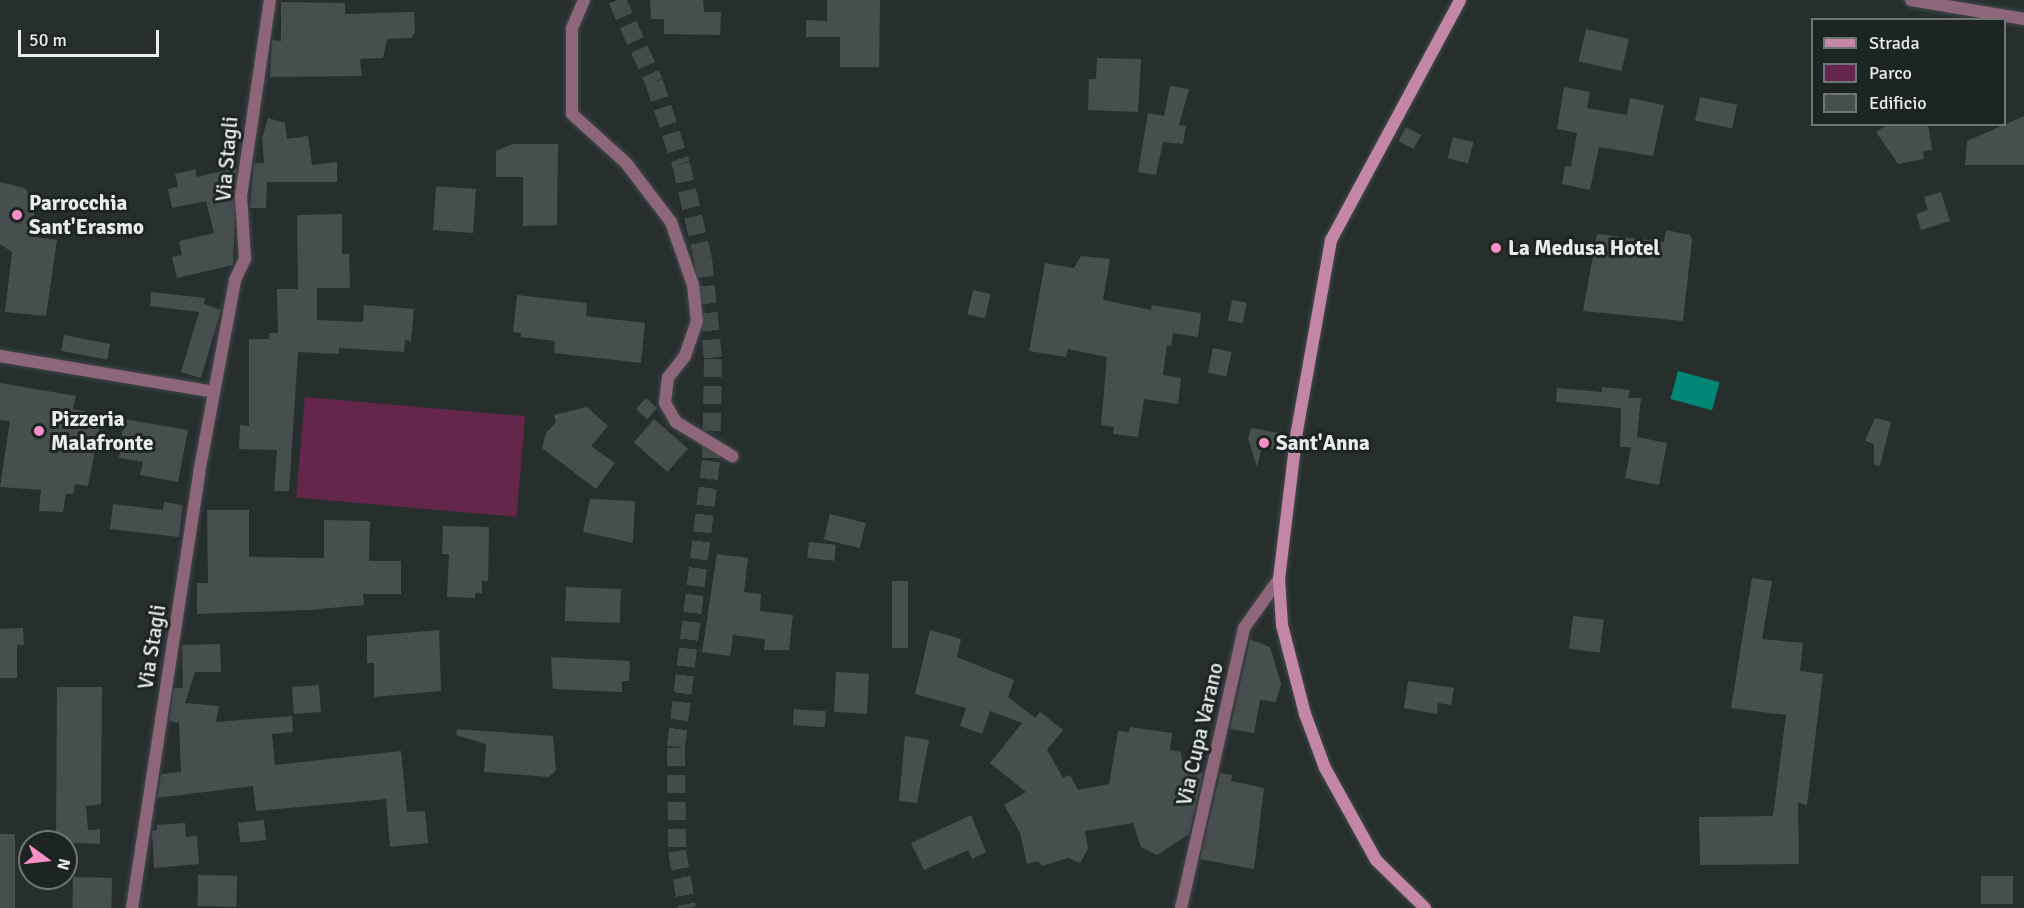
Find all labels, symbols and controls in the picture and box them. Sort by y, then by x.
scale bar [21,18,162,56]
legend [1811,18,2006,126]
text: 50 m [29,29,67,51]
text: Strada [1869,32,1920,54]
text: Parco [1869,62,1912,84]
text: Edificio [1869,92,1927,114]
street label: Via Stagli [211,115,243,203]
place label: Parrocchia Sant'Erasmo [29,190,144,240]
marker: Parrocchia Sant'Erasmo [10,208,24,222]
place label: La Medusa Hotel [1508,235,1660,261]
marker: La Medusa Hotel [1489,241,1503,255]
place label: Pizzeria Malafronte [51,406,153,456]
marker: Pizzeria Malafronte [32,424,46,438]
place label: Sant'Anna [1276,430,1370,456]
marker: Sant'Anna [1257,436,1271,450]
street label: Via Stagli [133,603,171,691]
street label: Via Cupa Varano [1171,660,1229,808]
north arrow [18,830,78,890]
text: N [52,856,75,872]

